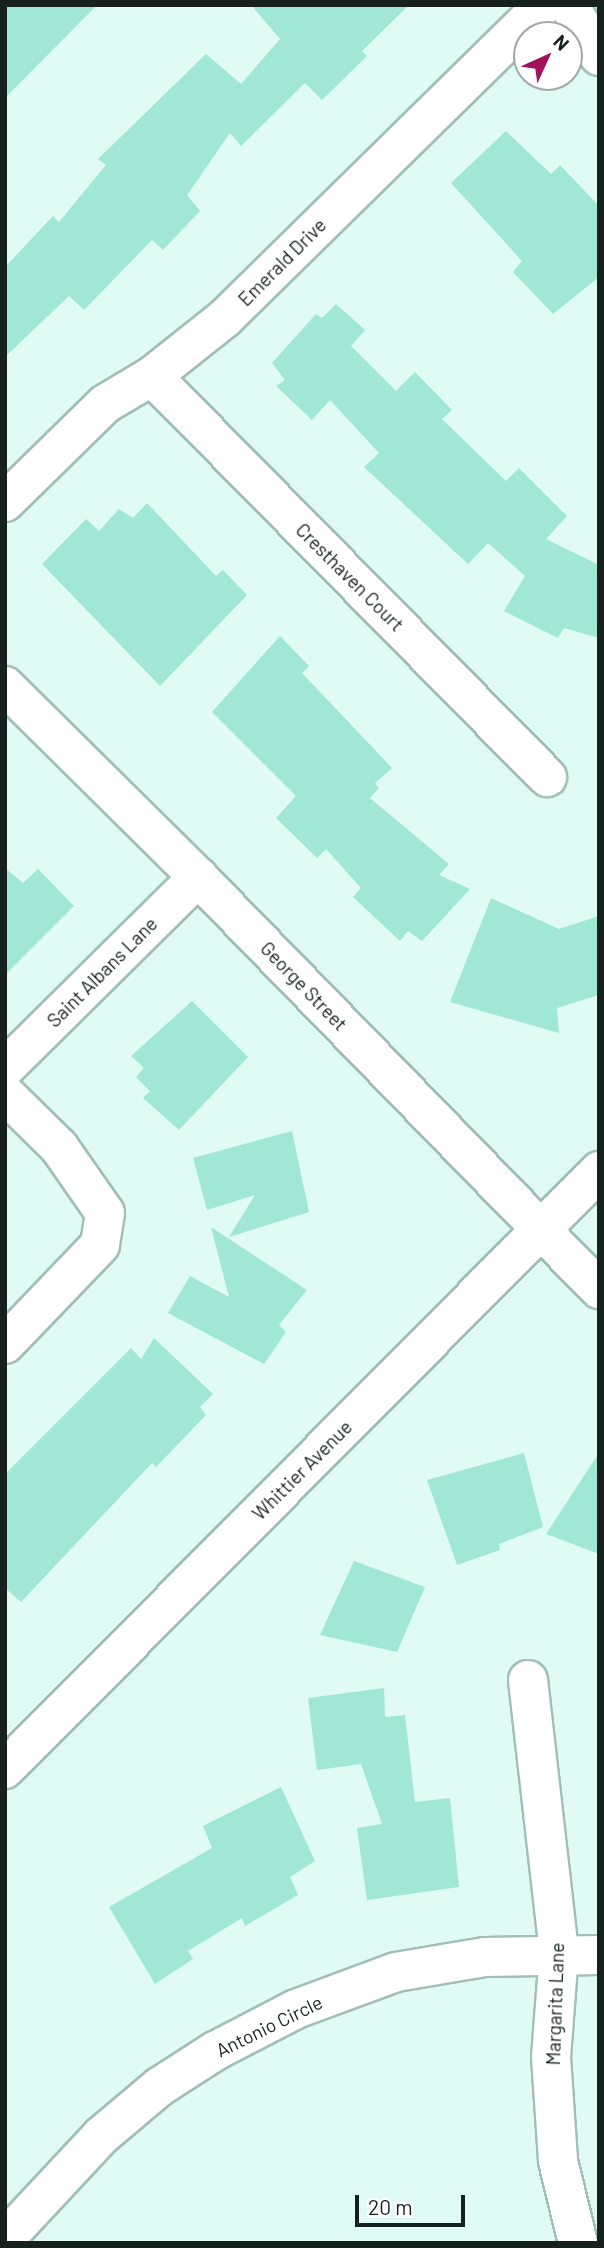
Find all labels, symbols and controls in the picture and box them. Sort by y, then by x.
north arrow [513,21,583,91]
text: N [549,30,574,55]
street label: Emerald Drive [233,213,331,311]
street label: Cresthaven Court [291,518,409,636]
street label: Saint Albans Lane [42,912,162,1032]
street label: George Street [256,937,352,1035]
street label: Whittier Avenue [247,1415,357,1525]
street label: Margarita Lane [541,1942,569,2066]
street label: Antonio Circle [212,1990,326,2062]
scale bar [359,2182,469,2226]
text: 20 m [368,2194,413,2219]

